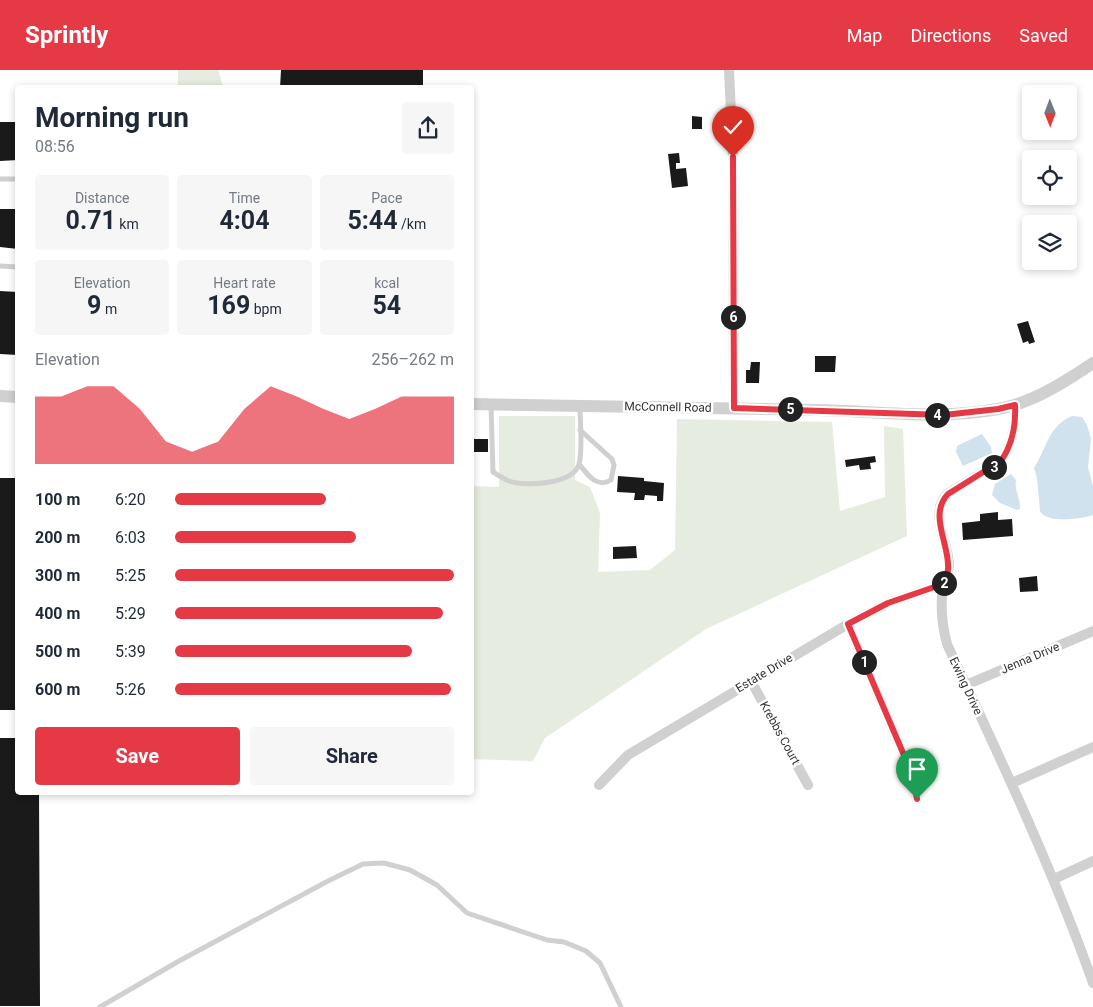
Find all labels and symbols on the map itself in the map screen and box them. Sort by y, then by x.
north arrow [1022,85,1078,140]
pin [712,106,754,157]
pin: 6 [720,304,746,330]
pin: 5 [778,396,802,422]
street label: McConnell Road [624,399,712,415]
pin: 4 [924,402,950,428]
pin: 3 [982,454,1006,480]
pin: 2 [932,570,956,596]
street label: Jenna Drive [998,639,1062,677]
pin: 1 [852,650,876,674]
street label: Estate Drive [733,651,795,695]
street label: Ewing Drive [947,655,985,717]
street label: Krebbs Court [757,699,803,767]
pin [896,748,938,799]

